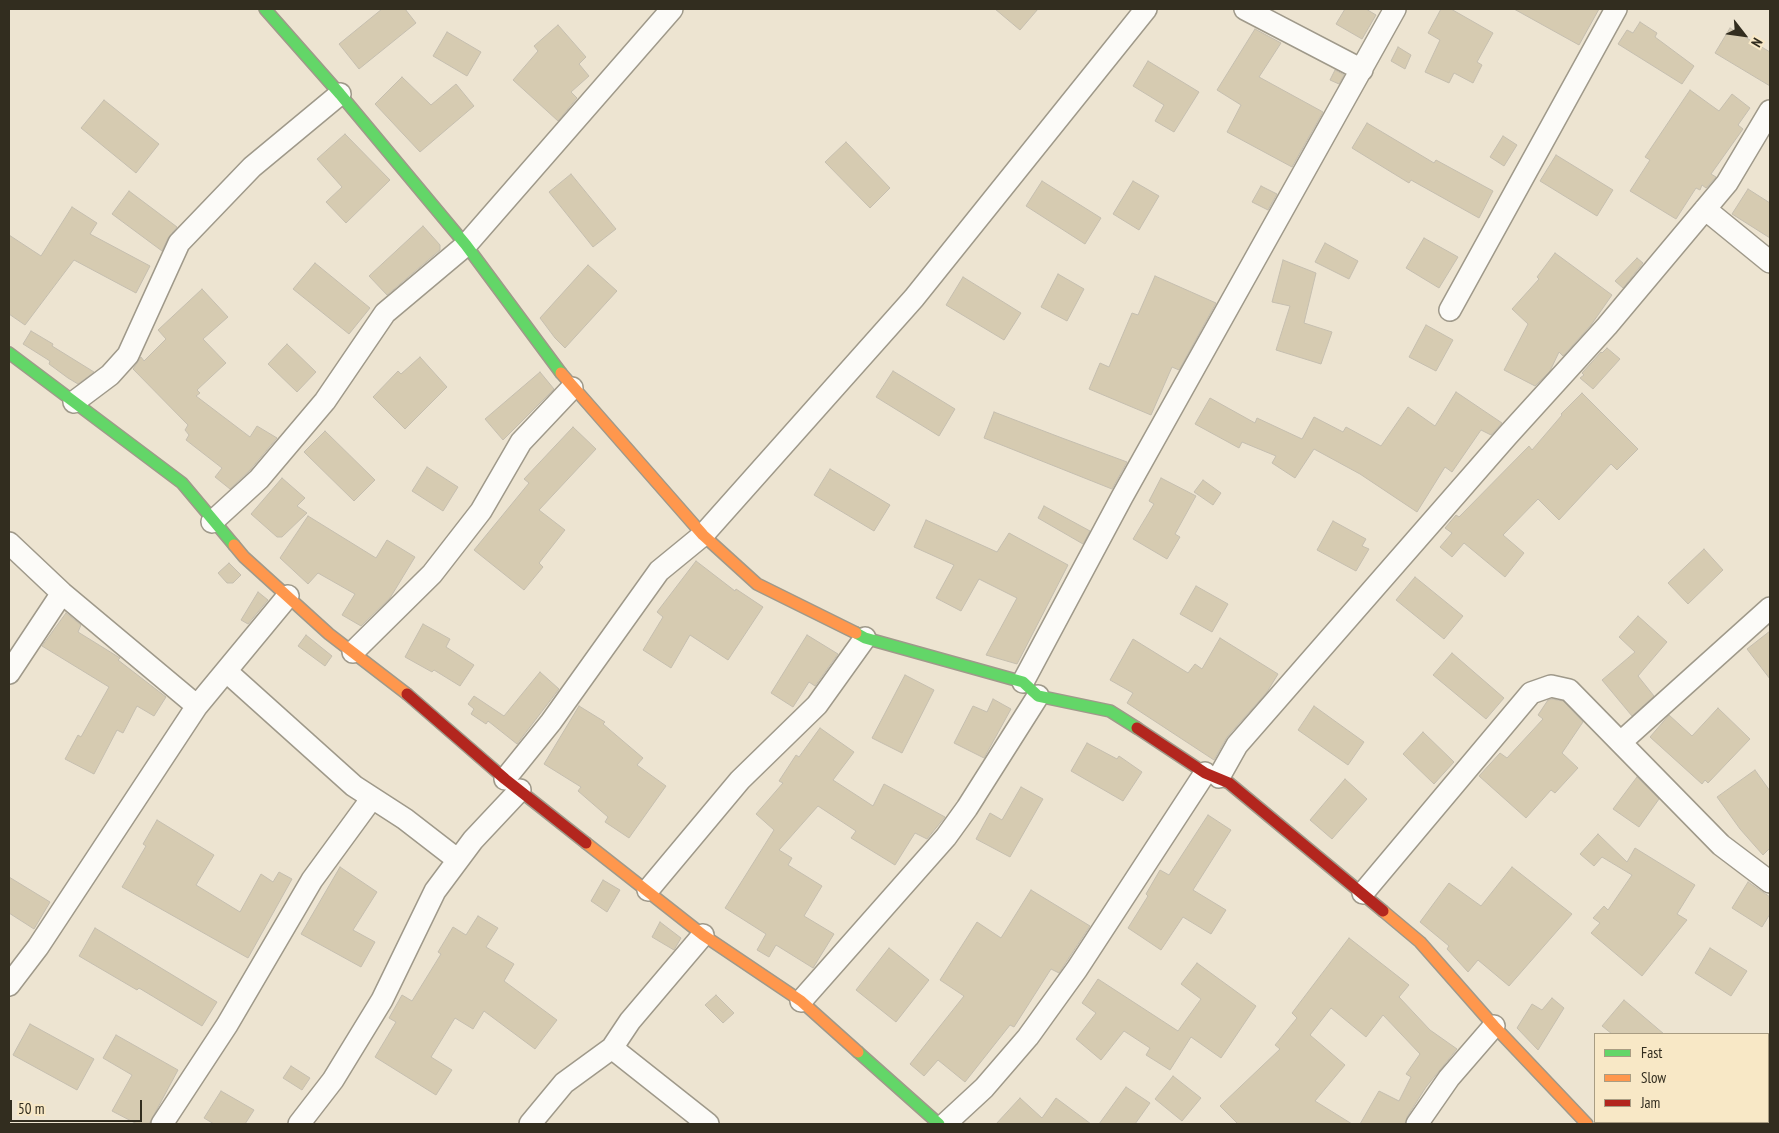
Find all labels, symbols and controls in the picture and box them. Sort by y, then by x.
north arrow [1719,10,1769,60]
text: N [1747,35,1767,50]
legend [1594,1033,1769,1123]
text: Fast [1641,1043,1662,1062]
text: Slow [1641,1068,1666,1087]
scale bar [12,1090,145,1122]
text: Jam [1641,1093,1660,1112]
text: 50 m [18,1099,44,1118]

